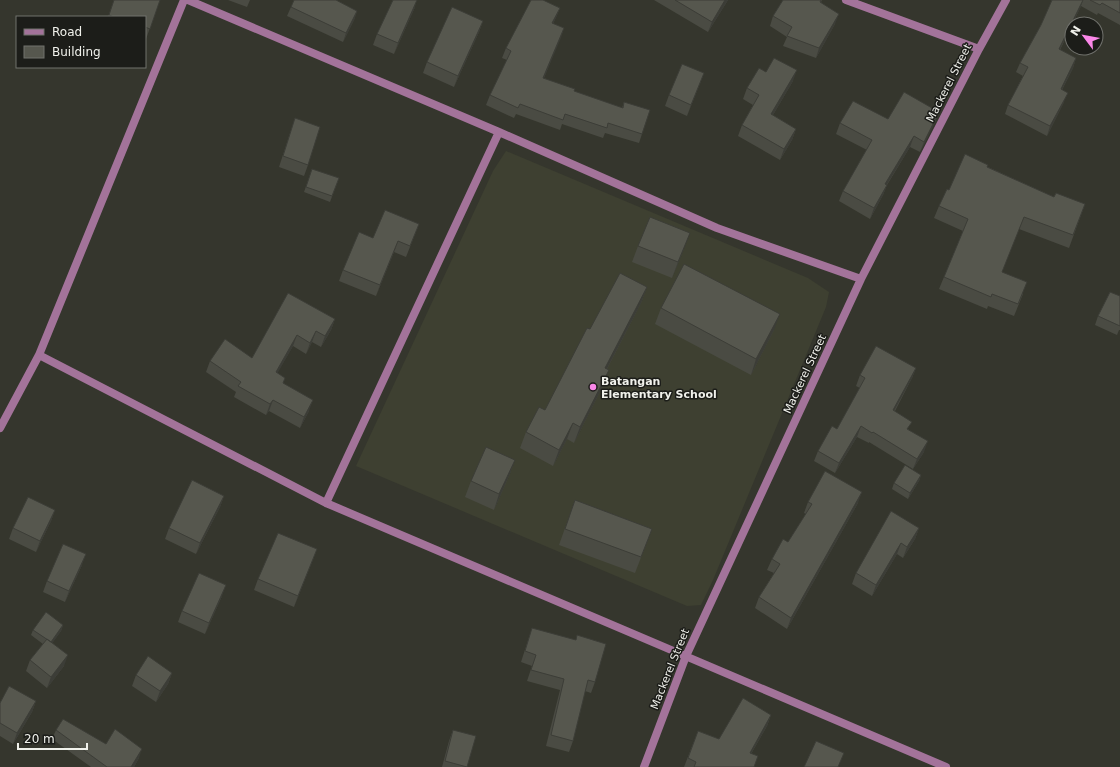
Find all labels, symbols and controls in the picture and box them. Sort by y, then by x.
legend [16,16,146,68]
north arrow [1064,16,1104,56]
text: N [1068,24,1084,38]
text: Road [52,25,82,39]
street label: Mackerel Street [924,41,975,124]
text: Building [52,45,101,59]
street label: Mackerel Street [781,332,829,416]
place label: Batangan Elementary School [601,375,717,401]
marker: Batangan Elementary School [588,382,598,392]
street label: Mackerel Street [648,626,692,711]
scale bar [18,725,87,751]
text: 20 m [24,732,55,746]

